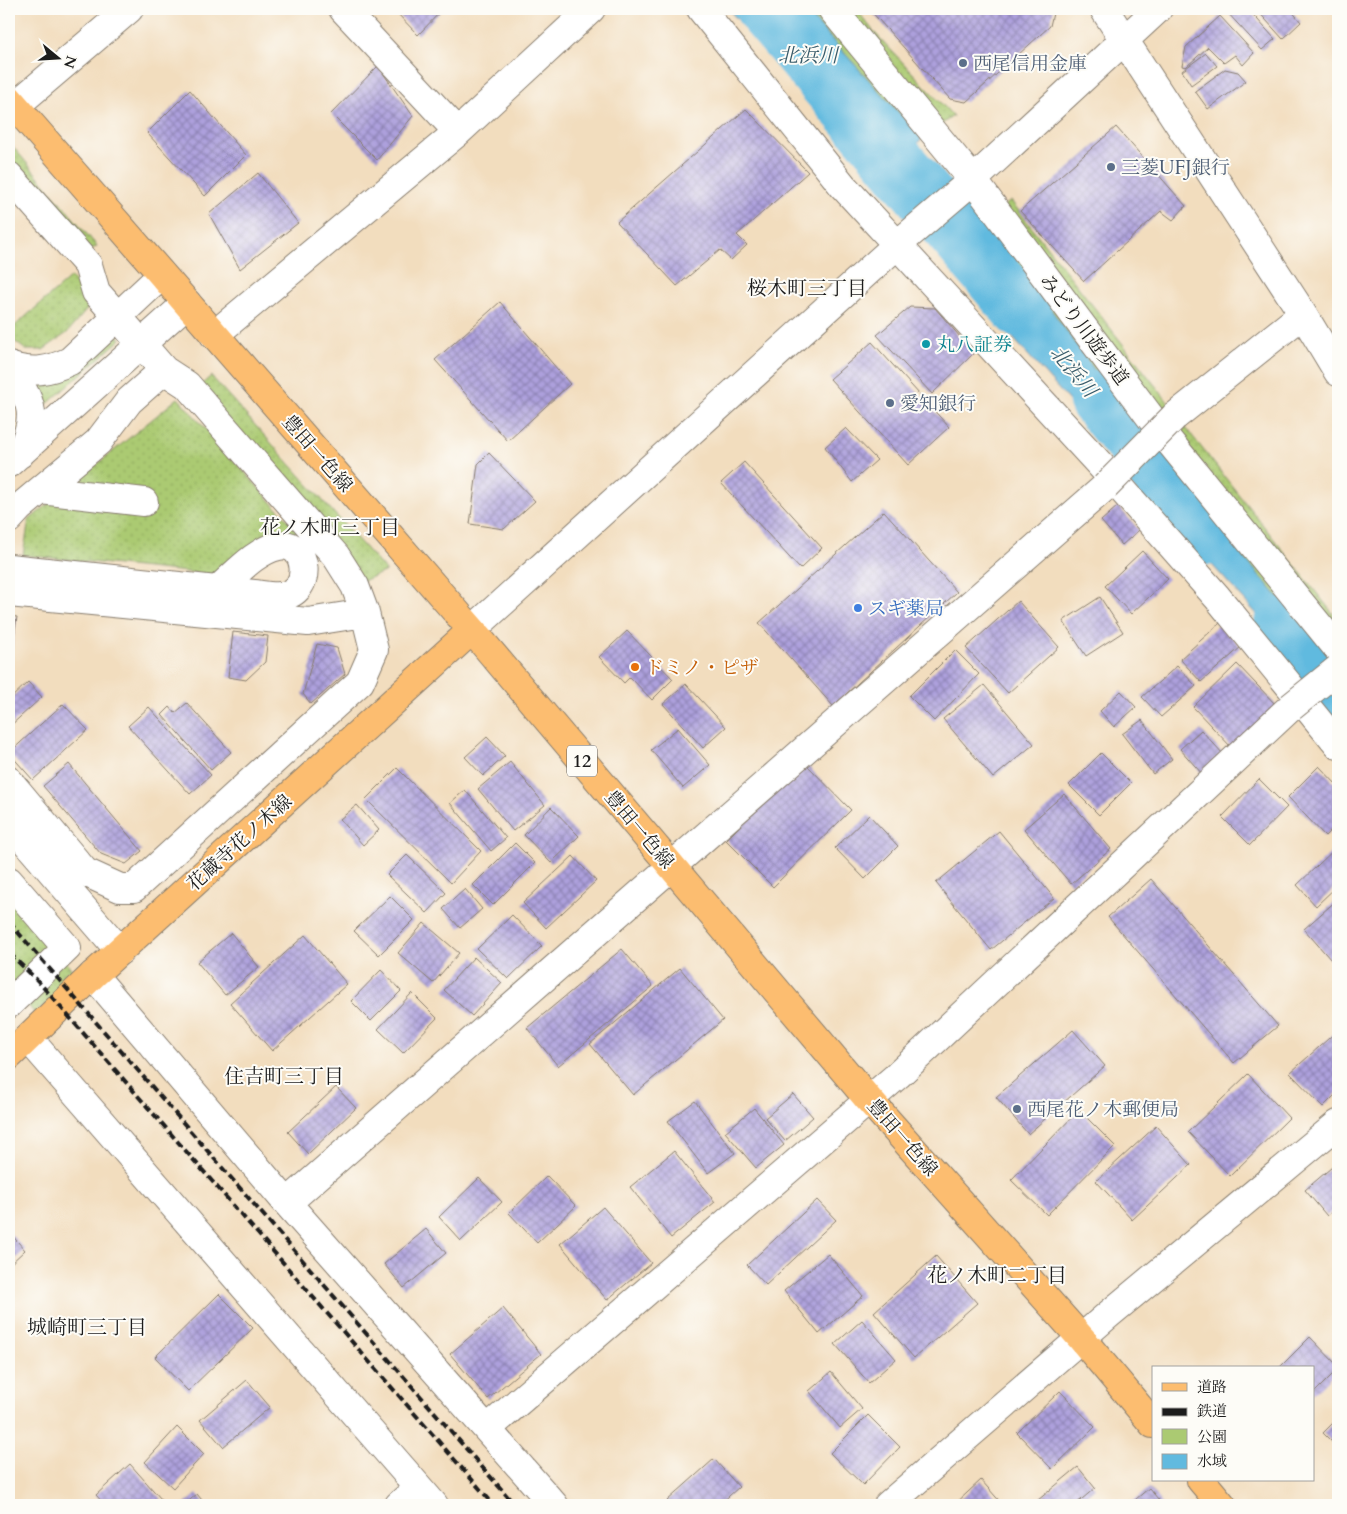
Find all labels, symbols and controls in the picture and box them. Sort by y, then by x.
north arrow [32,32,82,82]
water label: 北浜川 [778,42,840,69]
place label: 西尾信用金庫 [973,51,1087,77]
text: N [59,53,81,71]
marker: 西尾信用金庫 [957,57,969,69]
place label: 三菱UFJ銀行 [1121,155,1230,181]
marker: 三菱UFJ銀行 [1105,161,1117,173]
street label: みどり川遊歩道 [1034,269,1135,391]
district label: 桜木町三丁目 [747,275,867,302]
place label: 丸八証券 [936,332,1012,358]
marker: 丸八証券 [920,338,932,350]
water label: 北浜川 [1044,340,1105,405]
place label: 愛知銀行 [900,391,976,417]
marker: 愛知銀行 [884,397,896,409]
street label: 豊田一色線 [276,409,358,498]
district label: 花ノ木町三丁目 [260,514,400,541]
place label: スギ薬局 [868,596,944,622]
marker: スギ薬局 [852,602,864,614]
place label: ドミノ・ピザ [645,655,759,681]
marker: ドミノ・ピザ [629,661,641,673]
road number: 12 [567,746,597,776]
street label: 豊田一色線 [599,785,680,874]
street label: 花蔵寺花ノ木線 [182,789,298,897]
district label: 住吉町三丁目 [224,1063,344,1090]
street label: 豊田一色線 [861,1093,943,1182]
place label: 西尾花ノ木郵便局 [1027,1097,1179,1123]
marker: 西尾花ノ木郵便局 [1011,1103,1023,1115]
district label: 花ノ木町二丁目 [927,1262,1067,1289]
district label: 城崎町三丁目 [27,1314,147,1341]
legend [1152,1366,1314,1482]
text: 道路 [1197,1377,1227,1397]
text: 鉄道 [1197,1401,1227,1421]
text: 公園 [1197,1427,1227,1447]
text: 水域 [1197,1451,1227,1471]

